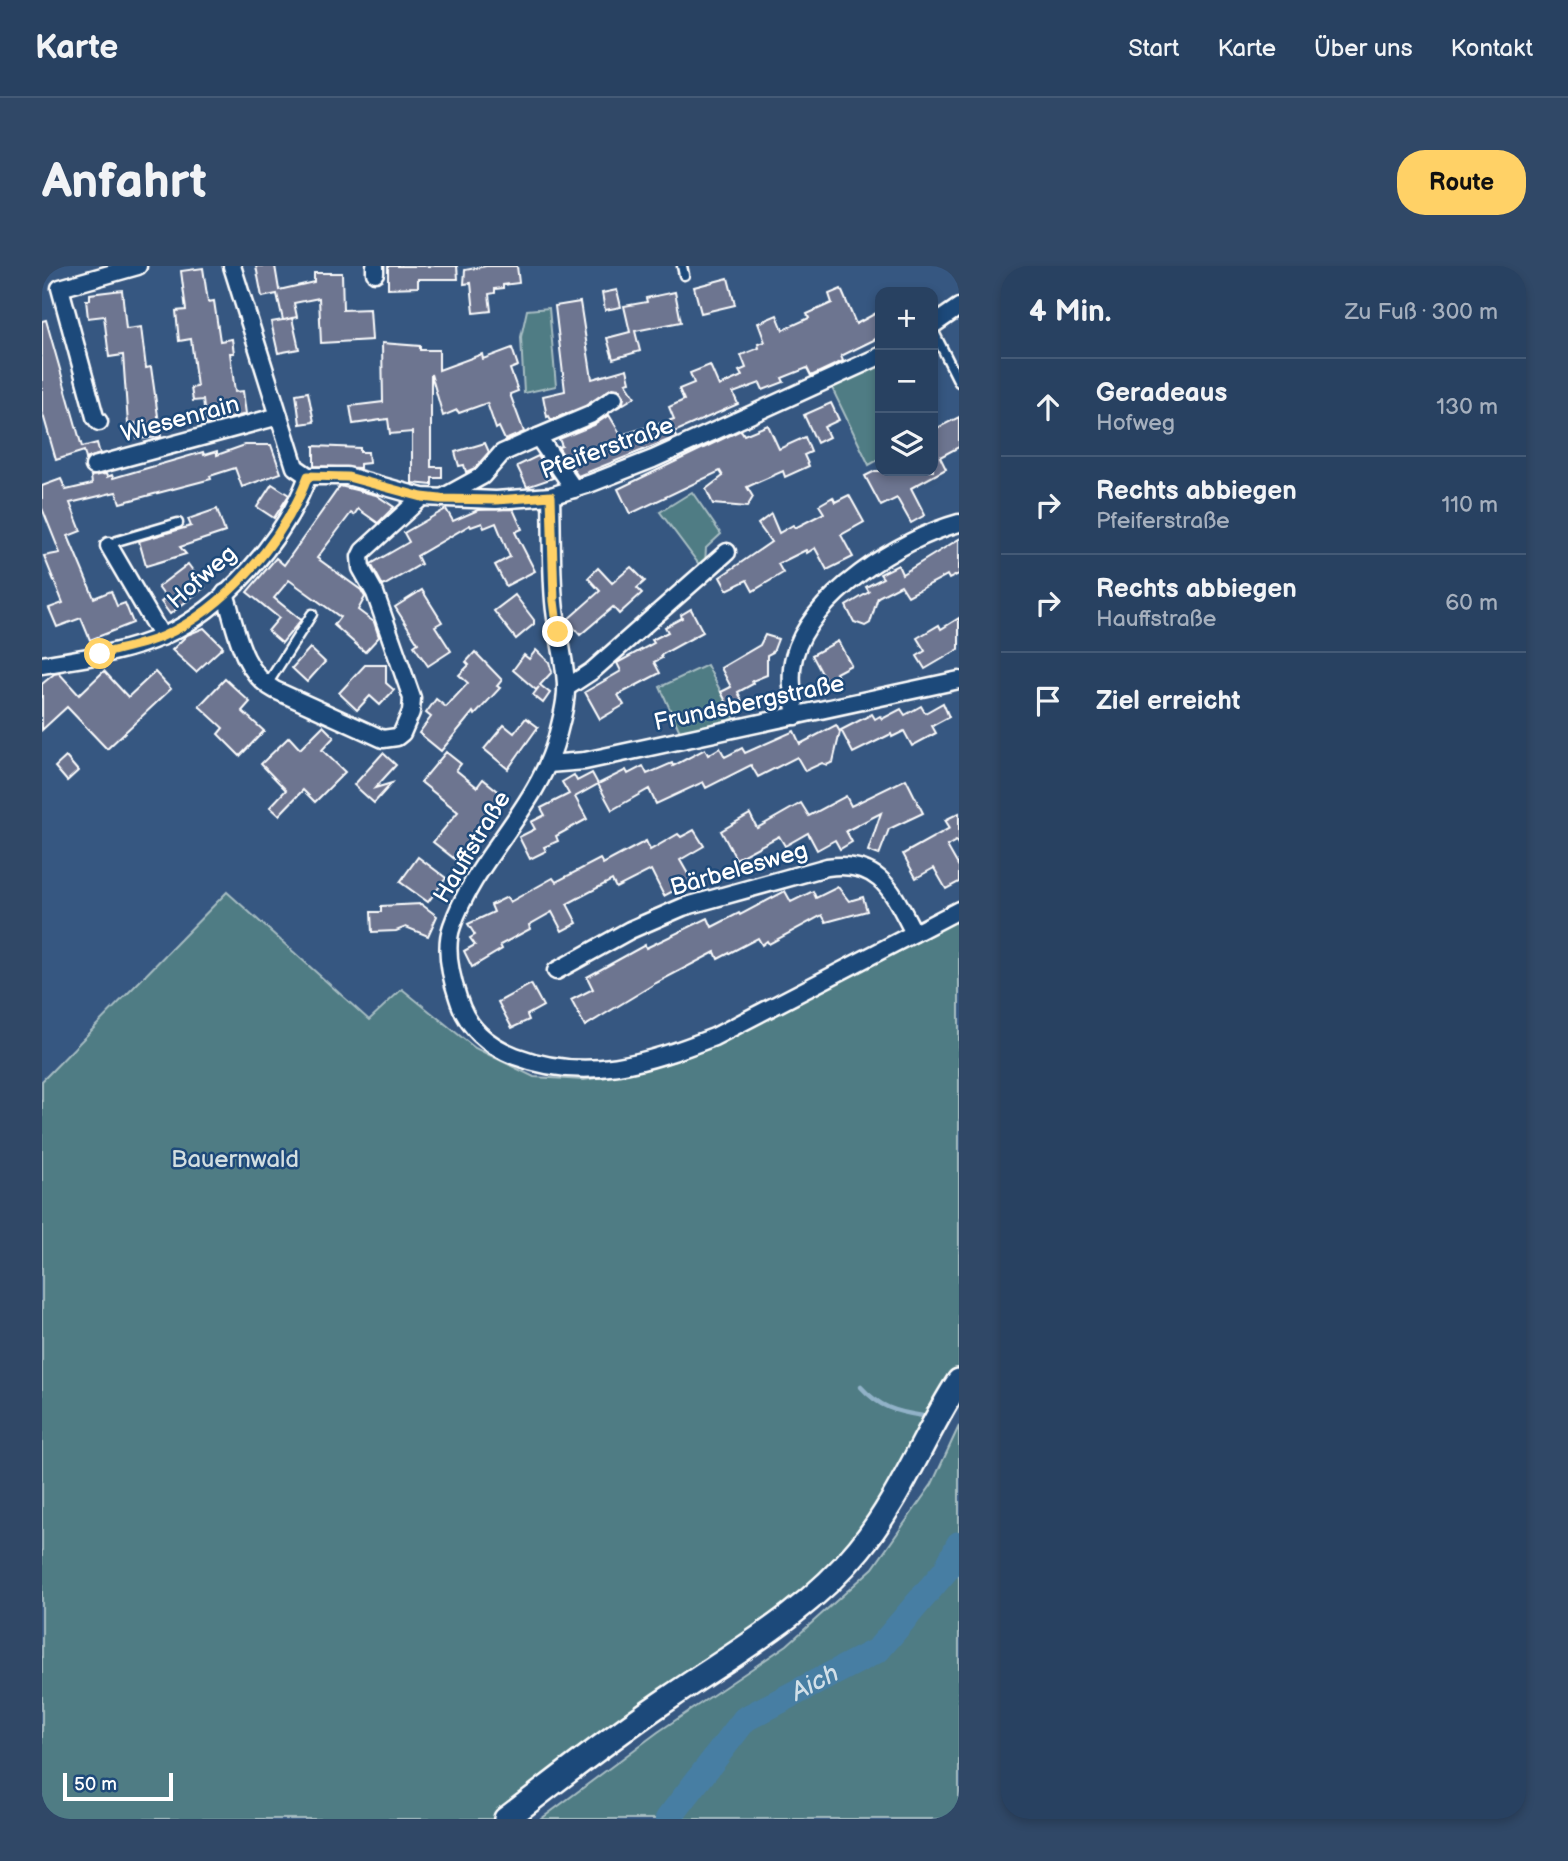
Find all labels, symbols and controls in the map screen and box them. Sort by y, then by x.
text: Karte [35,28,118,68]
text: Start [1128,34,1179,63]
text: Karte [1217,34,1276,63]
text: Über uns [1314,34,1413,63]
text: Kontakt [1451,34,1533,63]
button: Route [1397,150,1526,215]
text: Anfahrt [42,153,207,212]
map controls [875,287,938,476]
button: + [875,287,938,350]
text: 4 Min. [1029,294,1111,330]
text: Zu Fuß · 300 m [1345,298,1498,326]
button: − [875,350,938,413]
text: Geradeaus [1096,378,1227,409]
icon: ahead [1029,388,1067,426]
street label: Wiesenrain [118,389,242,449]
text: 130 m [1436,393,1498,421]
text: Hofweg [1096,409,1175,437]
street label: Pfeiferstraße [536,411,678,485]
button: layers [875,413,938,476]
text: Rechts abbiegen [1096,476,1297,507]
icon: right [1029,486,1067,524]
text: 110 m [1441,491,1498,519]
text: Pfeiferstraße [1096,507,1230,535]
street label: Hofweg [161,539,243,615]
text: Rechts abbiegen [1096,574,1297,605]
icon: right [1029,584,1067,622]
text: 60 m [1445,589,1498,617]
text: Hauffstraße [1096,605,1216,633]
route end [542,616,573,647]
route start [84,638,115,669]
street label: Frundsbergstraße [651,669,847,737]
icon: arrive [1029,682,1067,720]
text: Ziel erreicht [1096,686,1240,717]
street label: Hauffstraße [427,786,517,908]
street label: Bärbelesweg [667,836,811,902]
park label: Bauernwald [171,1145,299,1174]
water label: Aich [784,1658,844,1709]
scale bar [63,1770,173,1802]
text: 50 m [74,1773,117,1796]

